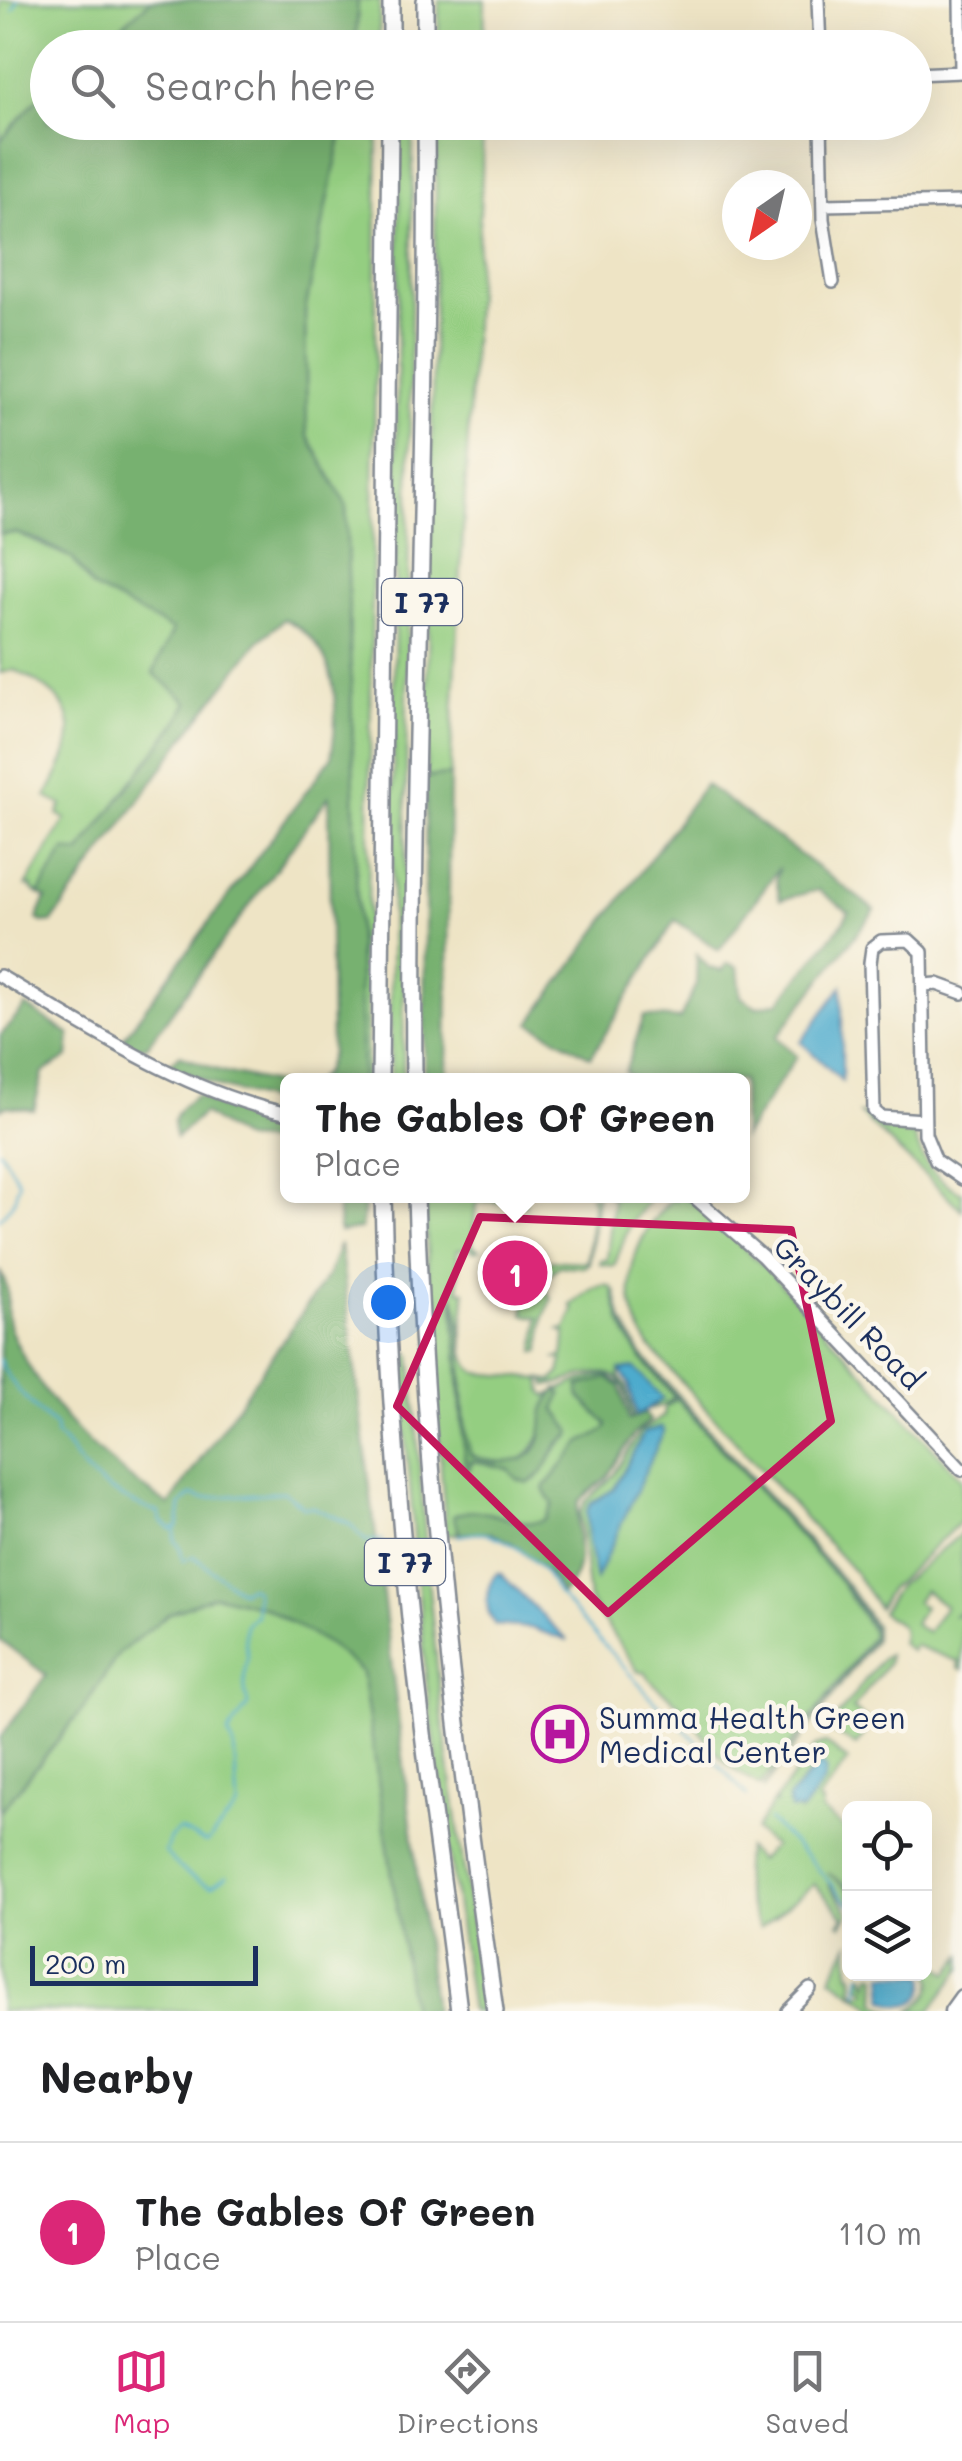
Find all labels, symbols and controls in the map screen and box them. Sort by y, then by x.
search box [30,30,932,140]
icon: search [65,58,120,113]
text: Search here [145,60,376,110]
north arrow [722,170,812,260]
road number: I 77 [382,579,462,625]
popup [280,1073,750,1203]
text: The Gables Of Green [315,1092,715,1142]
text: Place [315,1142,401,1184]
street label: Graybill Road [765,1226,933,1398]
pin: 1 [482,1236,548,1310]
your location [363,1277,414,1328]
road number: I 77 [365,1539,445,1585]
place label: Summa Health Green Medical Center [599,1697,905,1771]
hospital icon: Summa Health Green Medical Center [530,1704,590,1764]
map controls [842,1801,932,1981]
button: locate [842,1801,932,1891]
button: layers [842,1891,932,1981]
scale bar [30,1941,258,1986]
text: 200 m [45,1945,126,1981]
text: Nearby [40,2049,194,2104]
text: The Gables Of Green [135,2186,535,2236]
text: 1 [65,2211,80,2253]
text: 110 m [838,2211,922,2253]
text: Place [135,2236,221,2278]
tab: Map [113,2344,170,2440]
tab: Directions [397,2344,539,2440]
tab: Saved [766,2344,849,2440]

